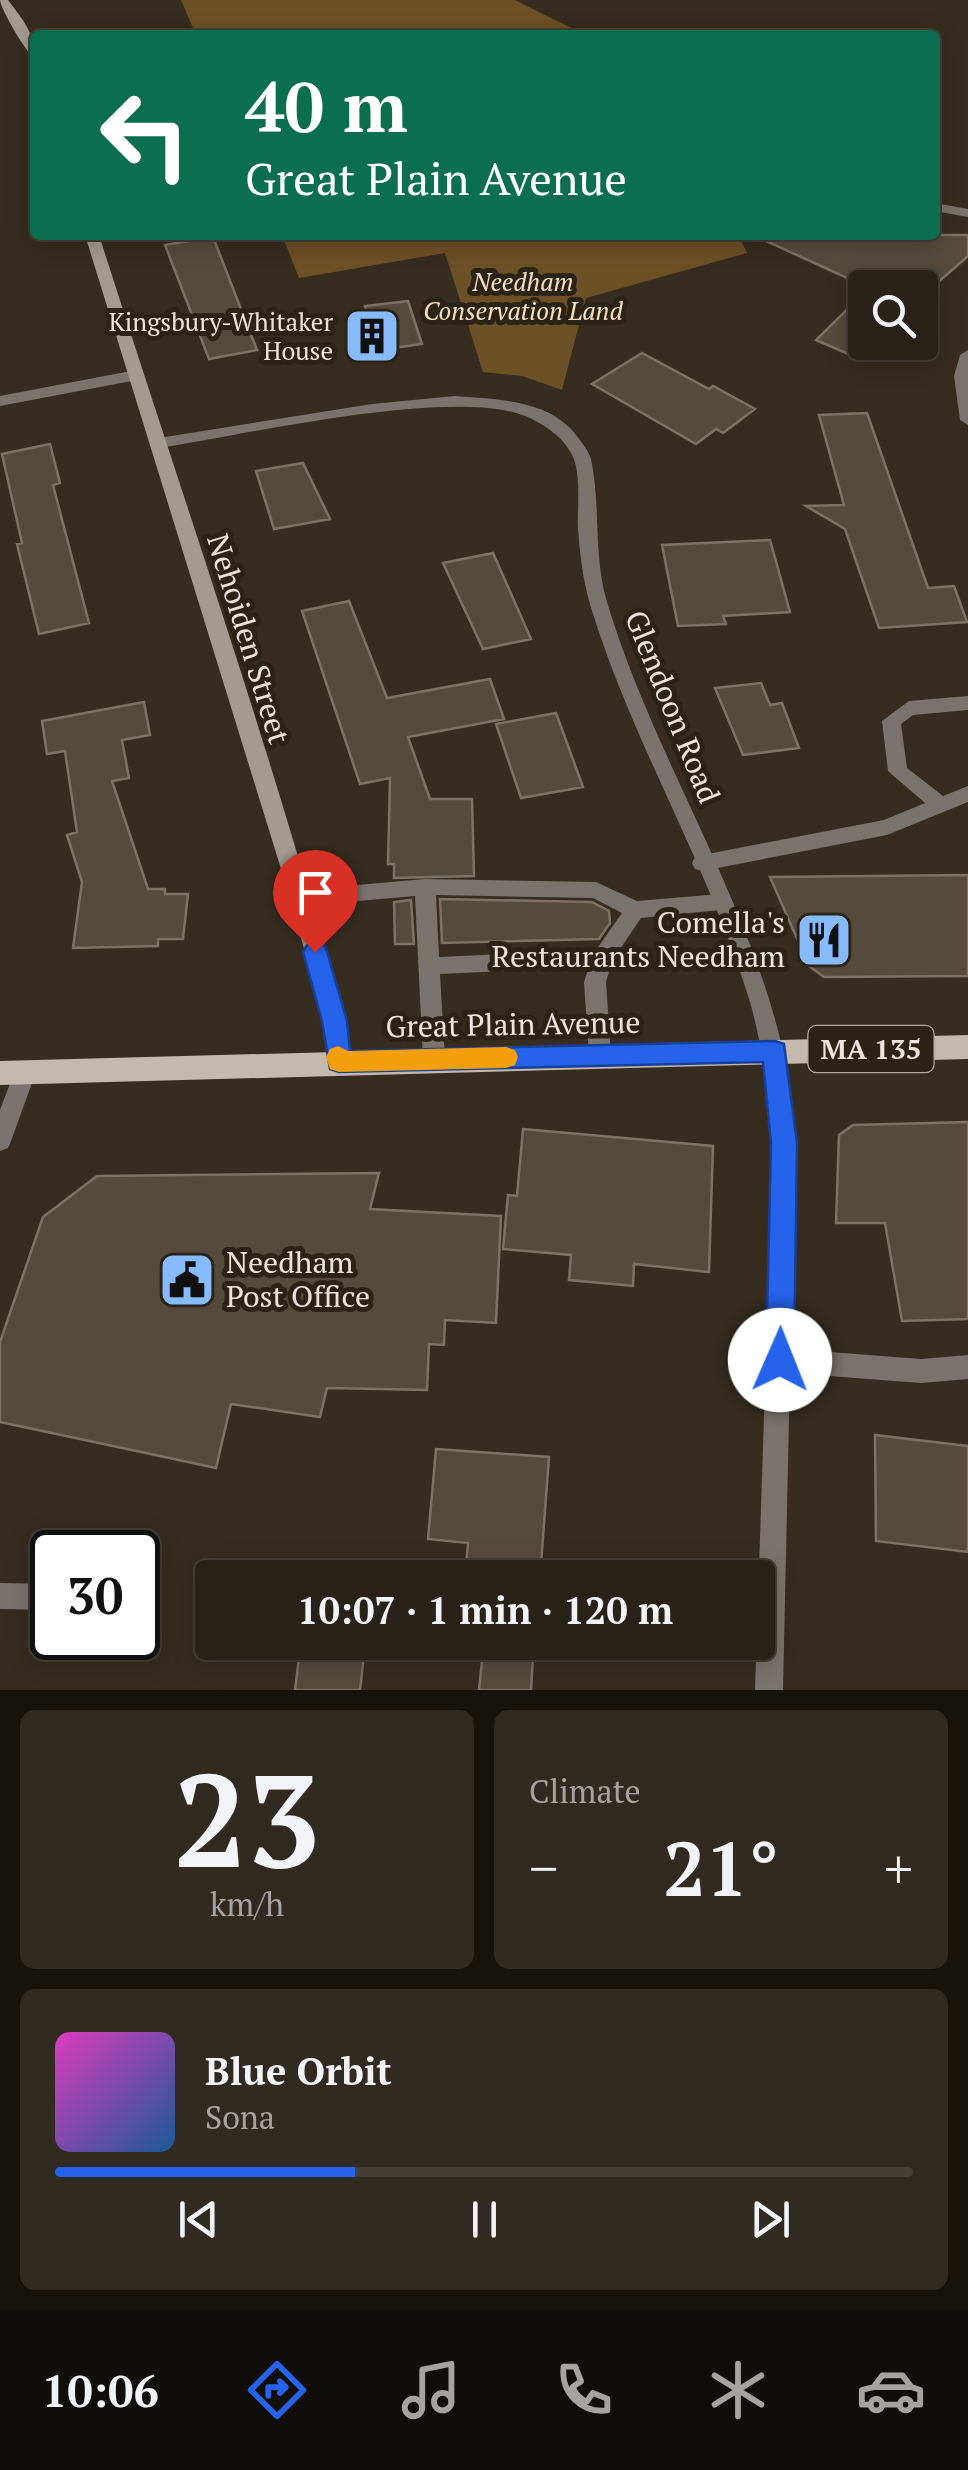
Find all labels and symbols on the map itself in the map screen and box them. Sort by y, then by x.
park label: Needham Conservation Land [423,265,623,327]
place label: Kingsbury-Whitaker House [109,305,333,367]
building icon: Kingsbury-Whitaker House [342,306,402,366]
street label: Nehoiden Street [198,529,300,748]
street label: Glendoon Road [616,604,730,809]
pin [273,850,358,953]
place label: Comella's Restaurants Needham [492,902,785,976]
restaurant icon: Comella's Restaurants Needham [794,910,854,970]
street label: Great Plain Avenue [385,1002,641,1046]
road number: MA 135 [808,1026,934,1072]
place label: Needham Post Office [226,1242,370,1316]
public building icon: Needham Post Office [157,1250,217,1310]
position arrow [728,1308,832,1412]
speed limit sign: 30 [30,1530,160,1660]

